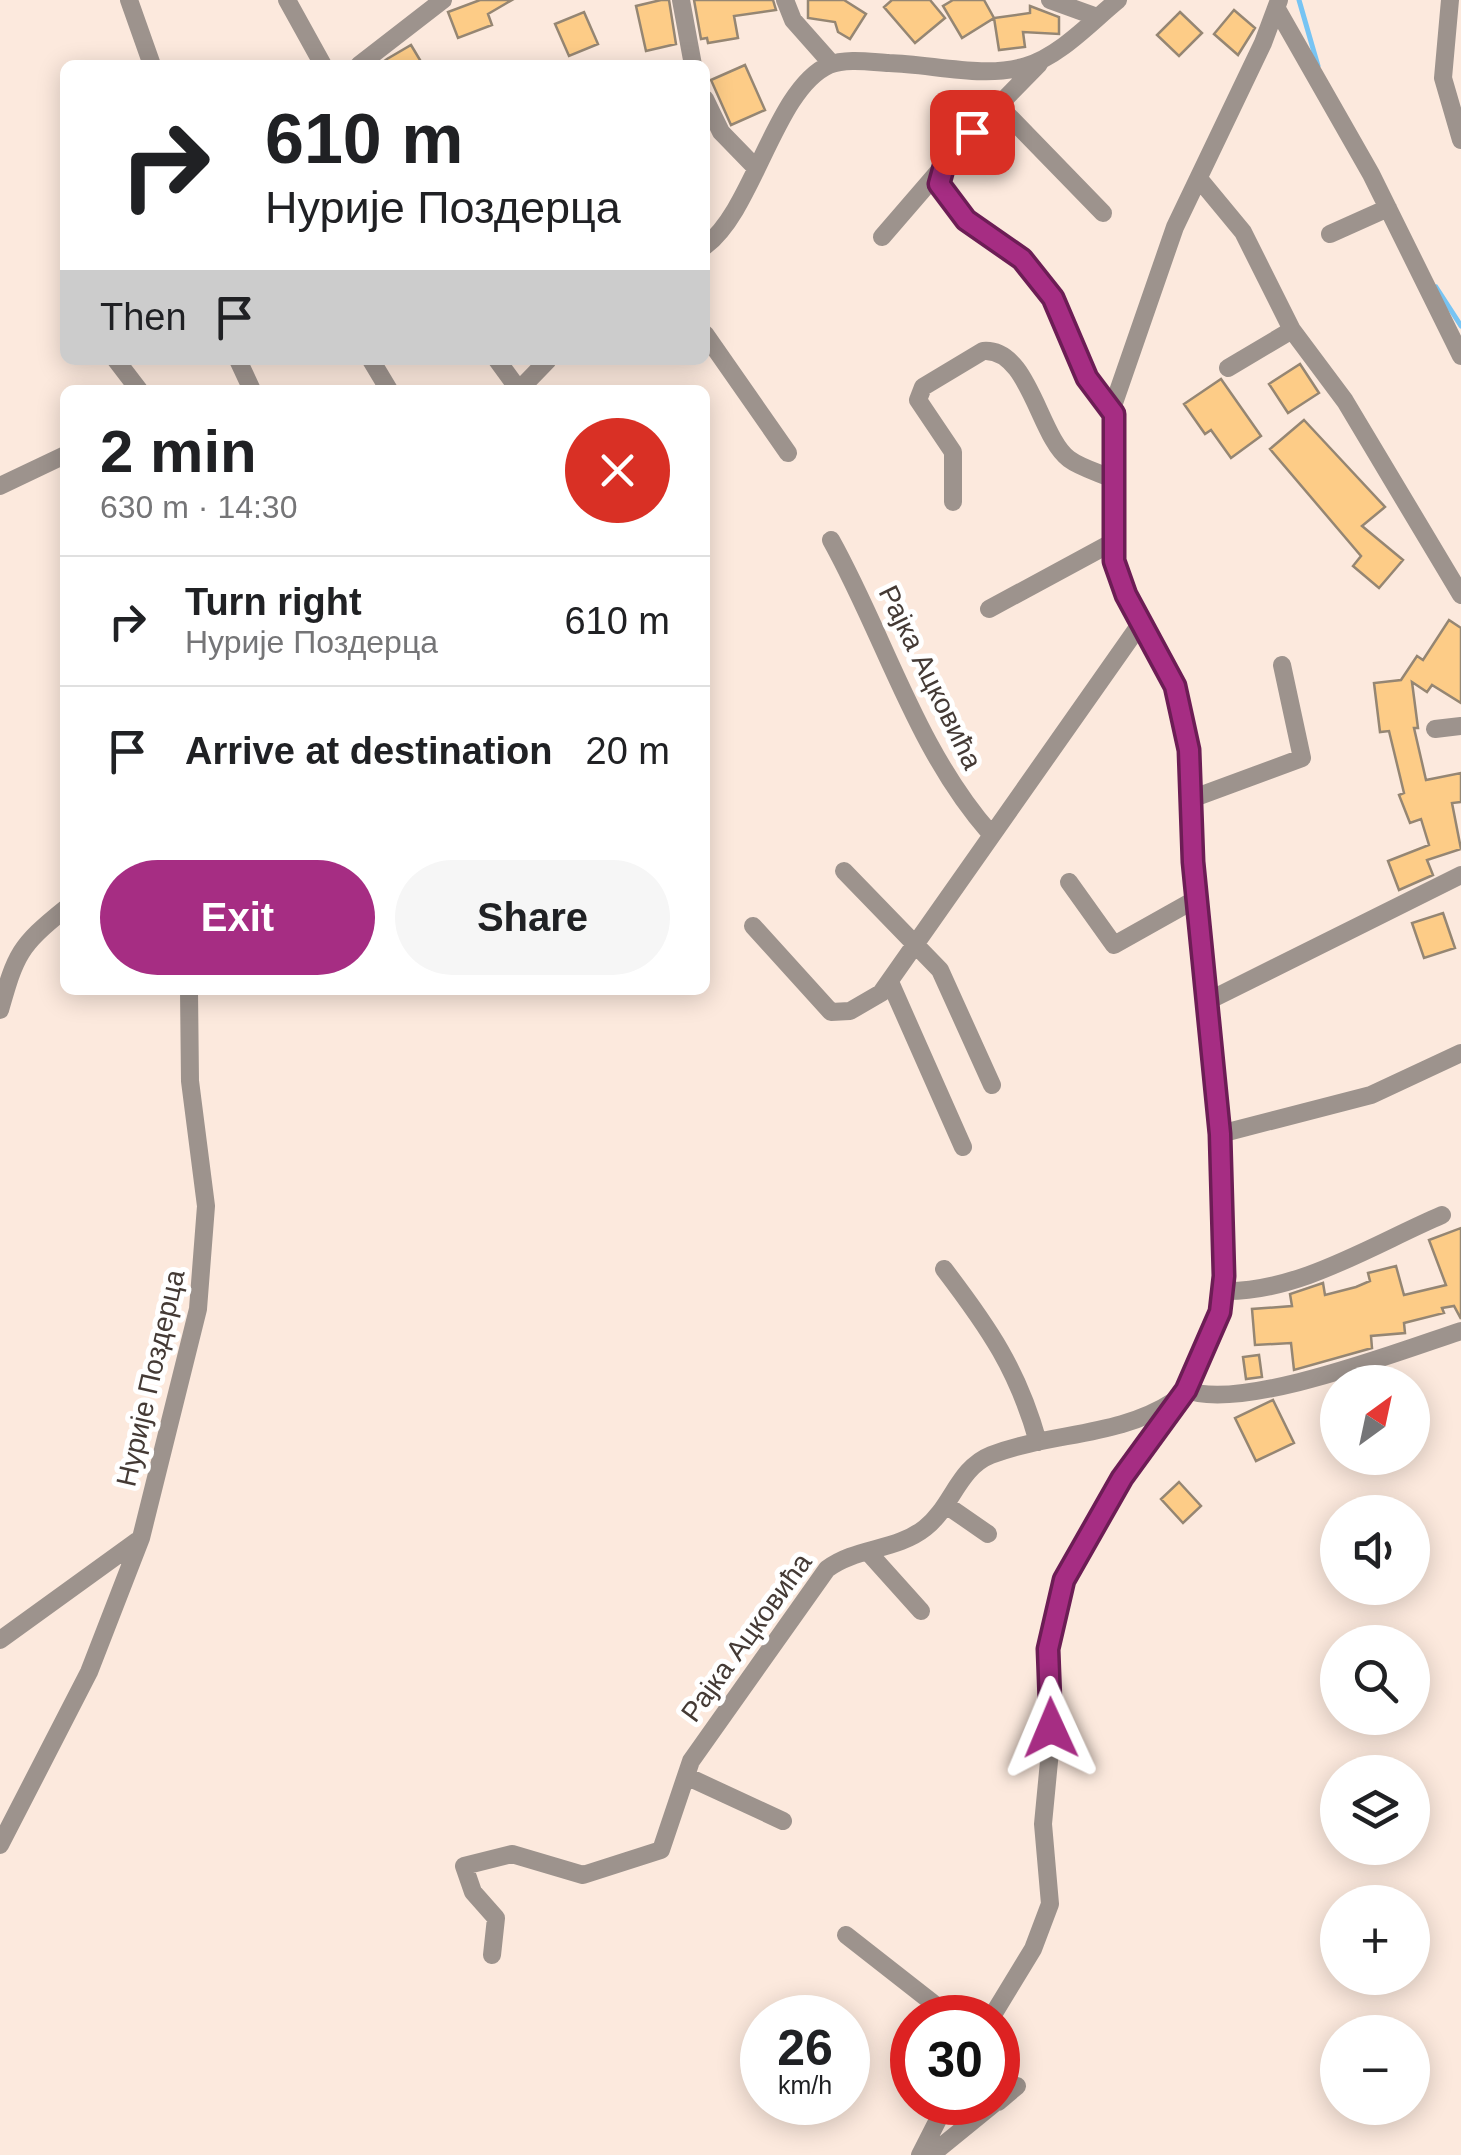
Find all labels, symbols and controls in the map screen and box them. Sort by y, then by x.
pin [930,90,1015,175]
icon: right [100,100,230,230]
text: 610 m [265,100,463,178]
icon: arrive [945,105,1000,160]
text: Нурије Поздерца [265,182,621,233]
icon: arrive [207,290,262,345]
text: Then [100,296,187,338]
text: 2 min [100,418,257,485]
button: close [565,418,670,523]
text: 630 m · 14:30 [100,489,297,525]
street label: Рајка Ацковића [873,580,989,774]
text: Turn right [185,581,362,623]
icon: right [100,594,155,649]
text: 610 m [564,600,670,642]
text: Нурије Поздерца [185,624,438,660]
icon: arrive [100,724,155,779]
text: Arrive at destination [185,730,552,772]
text: 20 m [586,730,670,772]
button: Exit [100,860,375,975]
button: Share [395,860,670,975]
street label: Нурије Поздерца [110,1266,191,1489]
north arrow [1320,1365,1430,1475]
map controls [1320,1365,1430,2125]
button: sound [1320,1495,1430,1605]
street label: Рајка Ацковића [675,1547,818,1727]
button: search [1320,1625,1430,1735]
position arrow [999,1676,1103,1780]
button: layers [1320,1755,1430,1865]
button: + [1320,1885,1430,1995]
speed limit sign: 30 [890,1995,1020,2125]
button: − [1320,2015,1430,2125]
text: 26 [777,2020,833,2076]
text: km/h [778,2071,832,2099]

